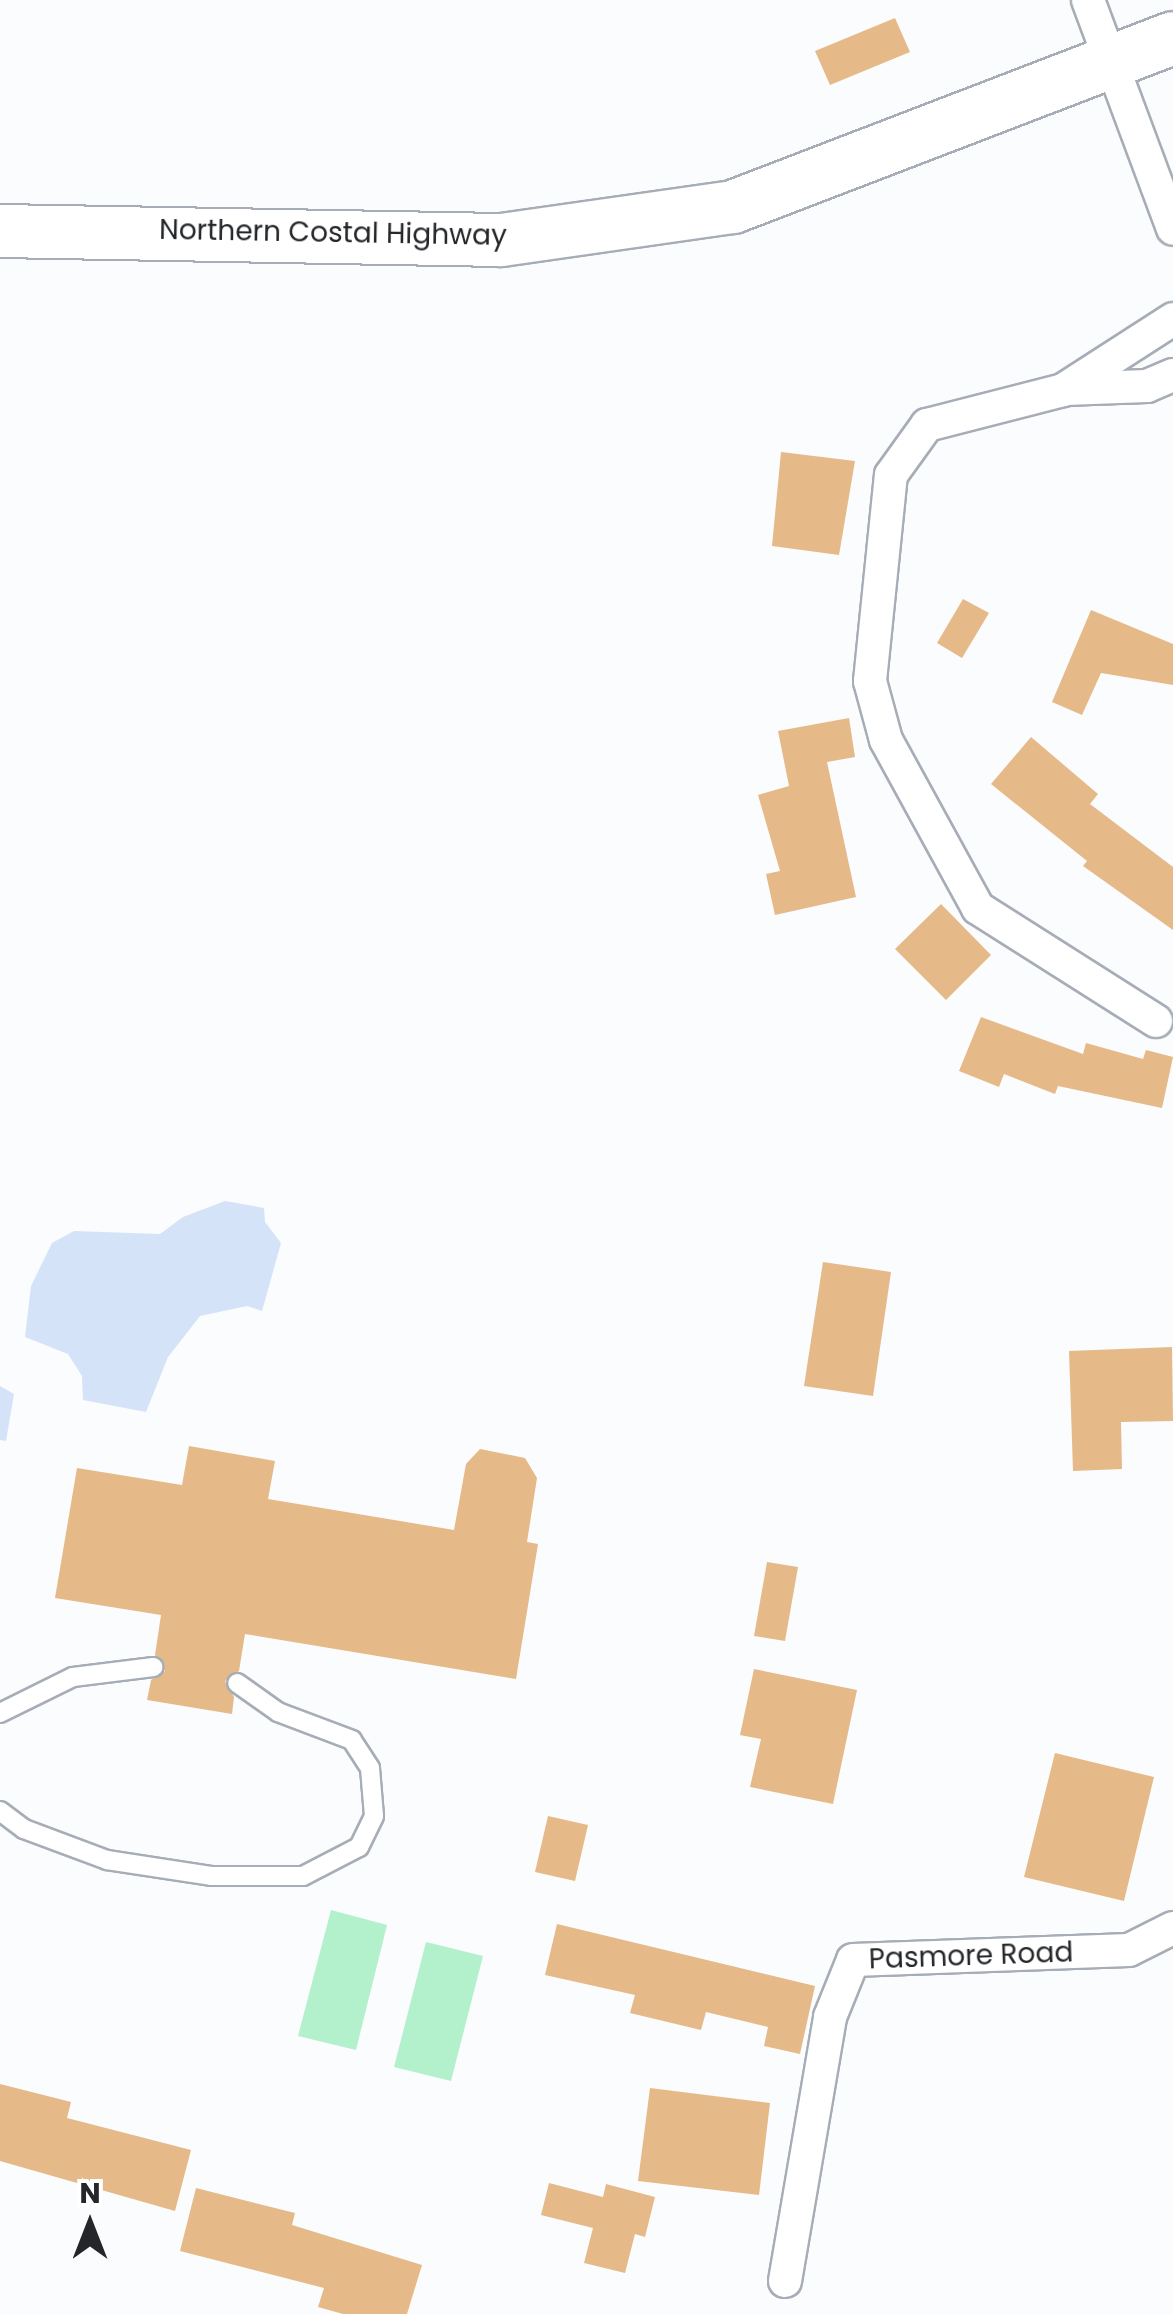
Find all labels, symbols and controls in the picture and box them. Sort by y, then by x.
street label: Northern Costal Highway [159,213,507,253]
street label: Pasmore Road [868,1936,1074,1976]
north arrow [40,2174,140,2274]
text: N [79,2174,101,2213]

